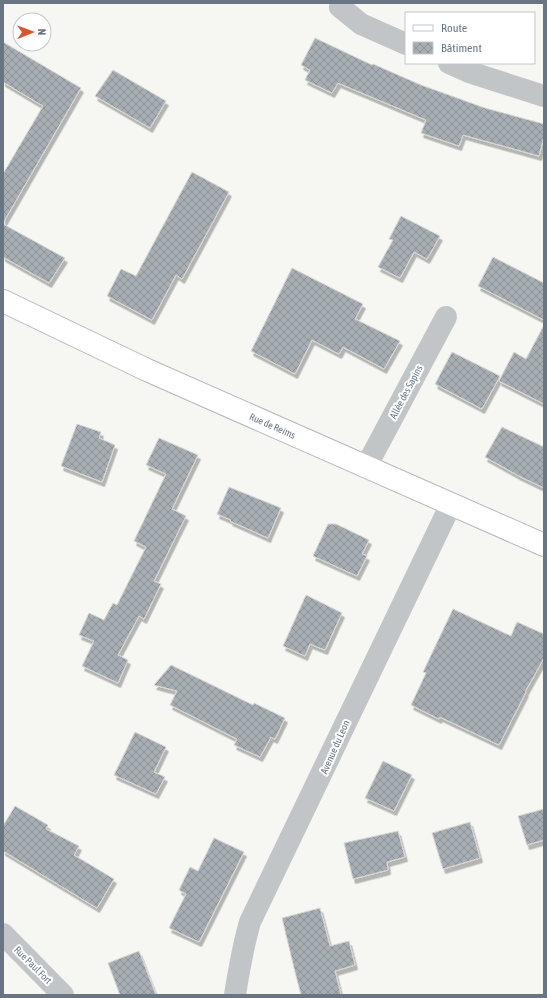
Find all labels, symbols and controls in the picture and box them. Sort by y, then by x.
north arrow [12,12,52,52]
legend [405,12,535,64]
text: Route [441,21,467,35]
text: N [36,28,48,35]
text: Bâtiment [441,41,482,55]
street label: Allée des Sapins [387,363,425,421]
street label: Rue de Reims [248,410,298,441]
street label: Avenue du Leon [318,718,352,776]
street label: Rue Paul Fort [12,944,54,986]

